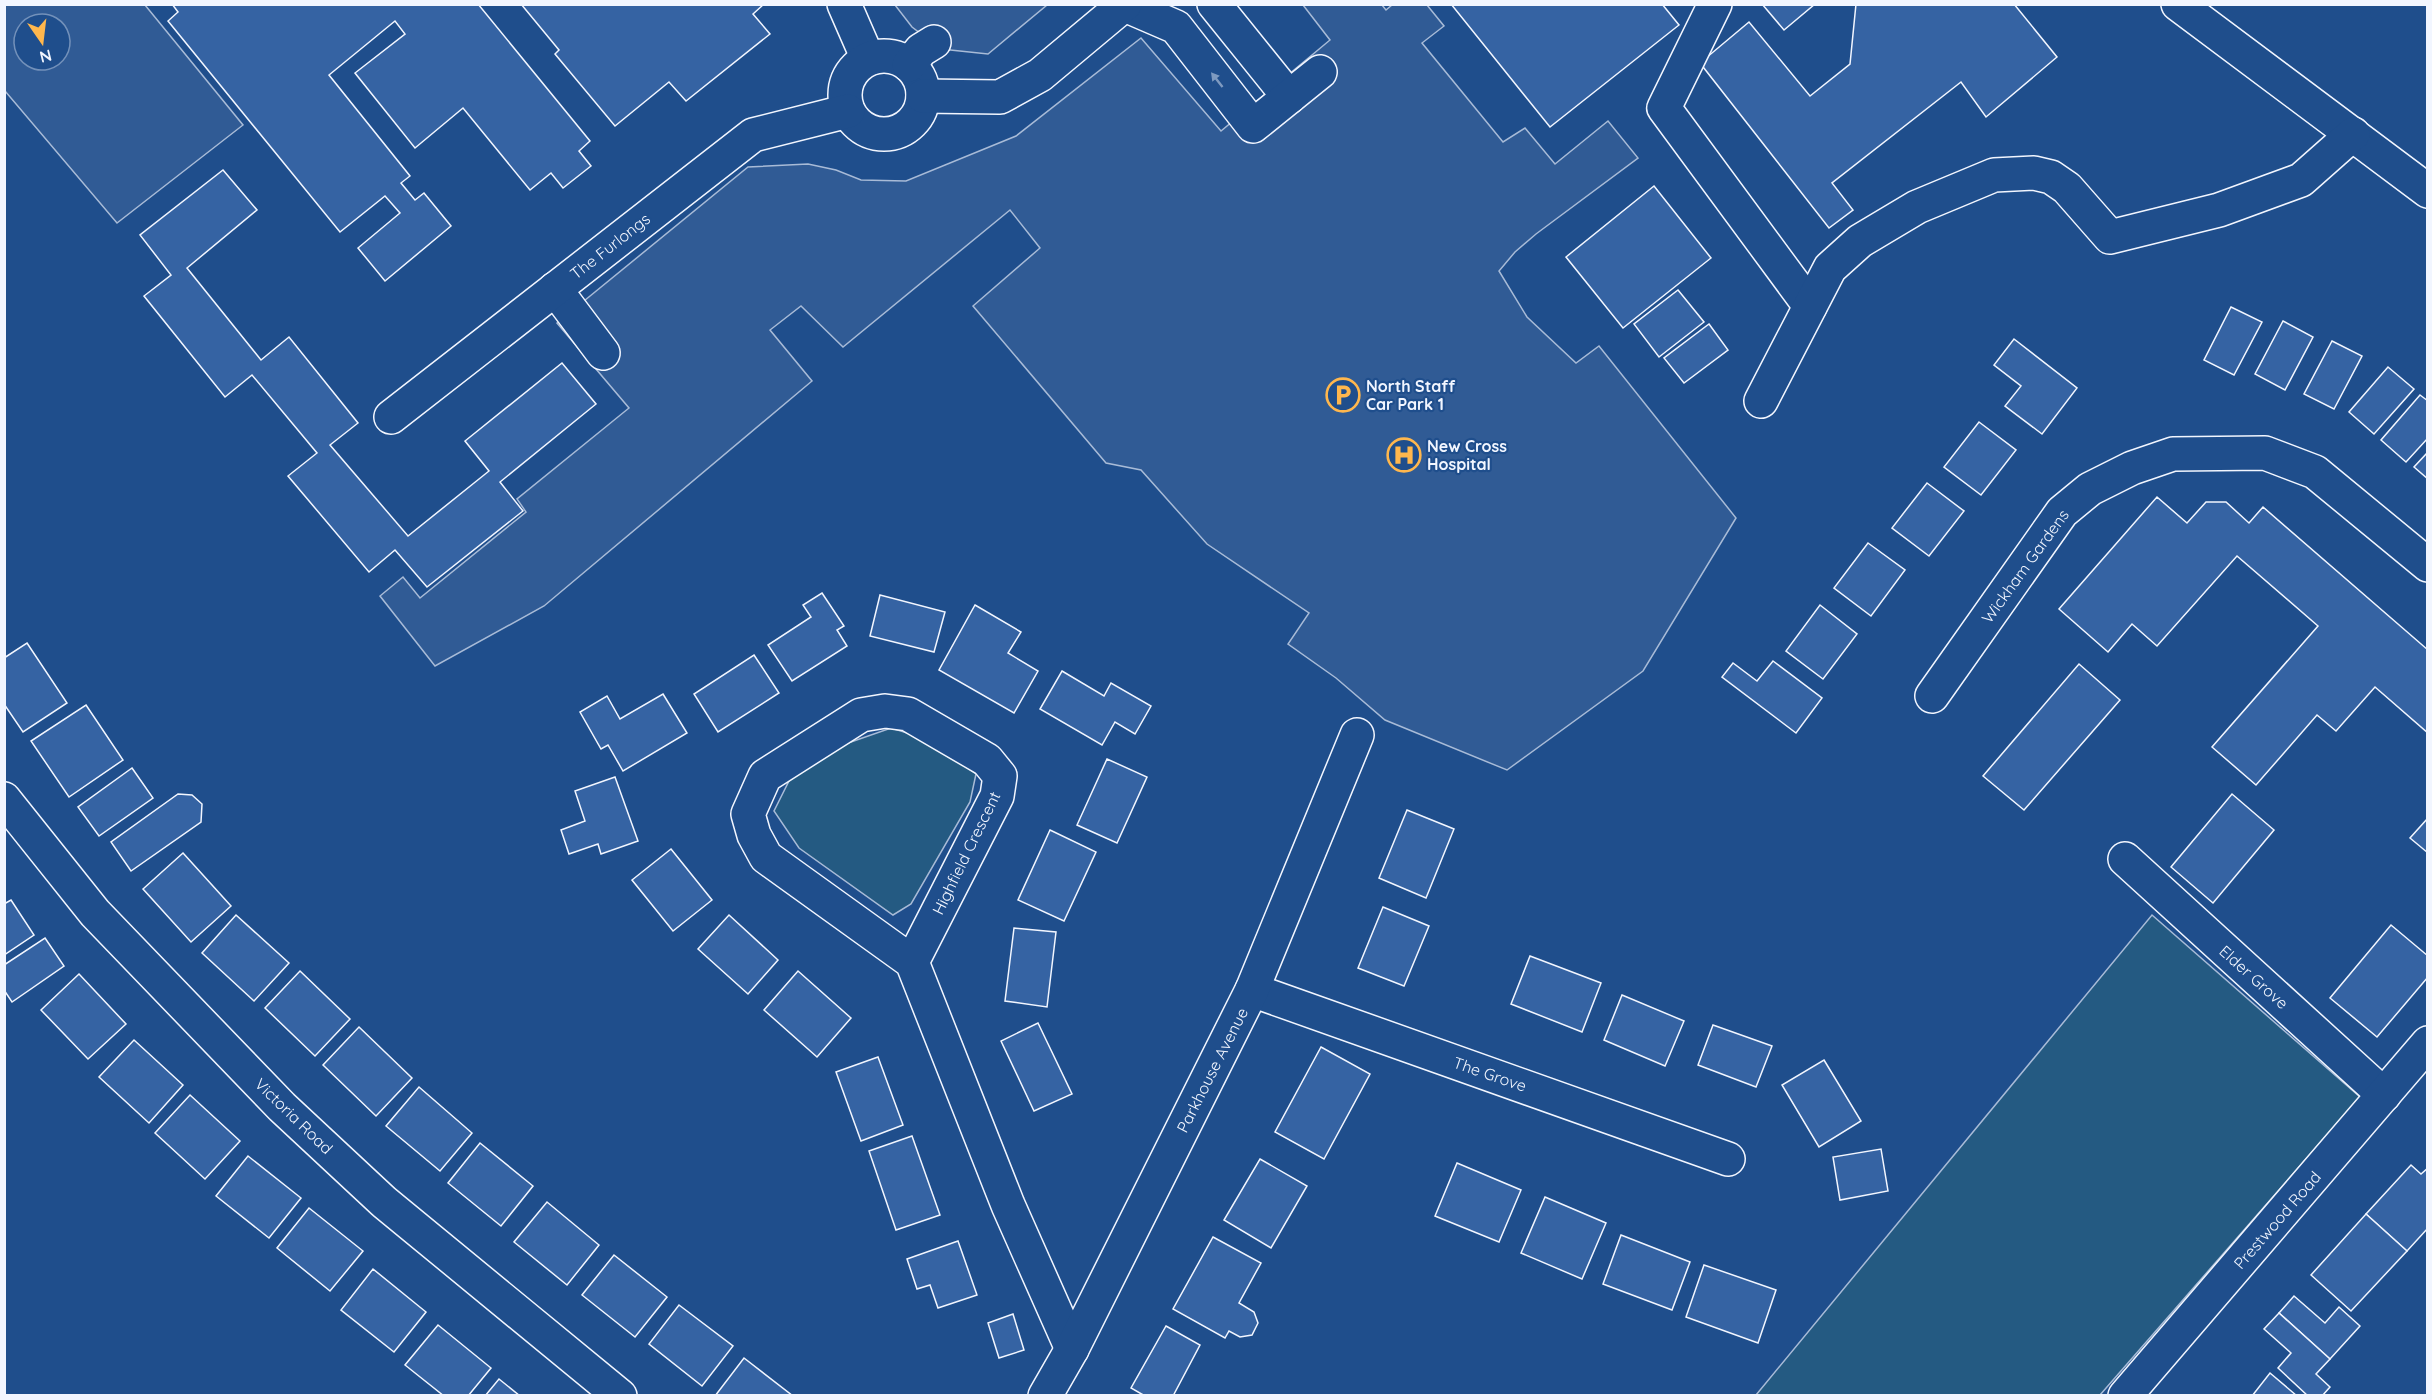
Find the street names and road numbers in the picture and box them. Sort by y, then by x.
street label: The Furlongs [566,209,654,283]
street label: Wickham Gardens [1977,505,2073,627]
street label: Highfield Crescent [928,788,1004,918]
street label: Elder Grove [2215,941,2293,1013]
street label: Parkhouse Avenue [1172,1004,1252,1136]
street label: The Grove [1451,1052,1529,1096]
street label: Victoria Road [251,1074,337,1158]
street label: Prestwood Road [2229,1167,2325,1273]

